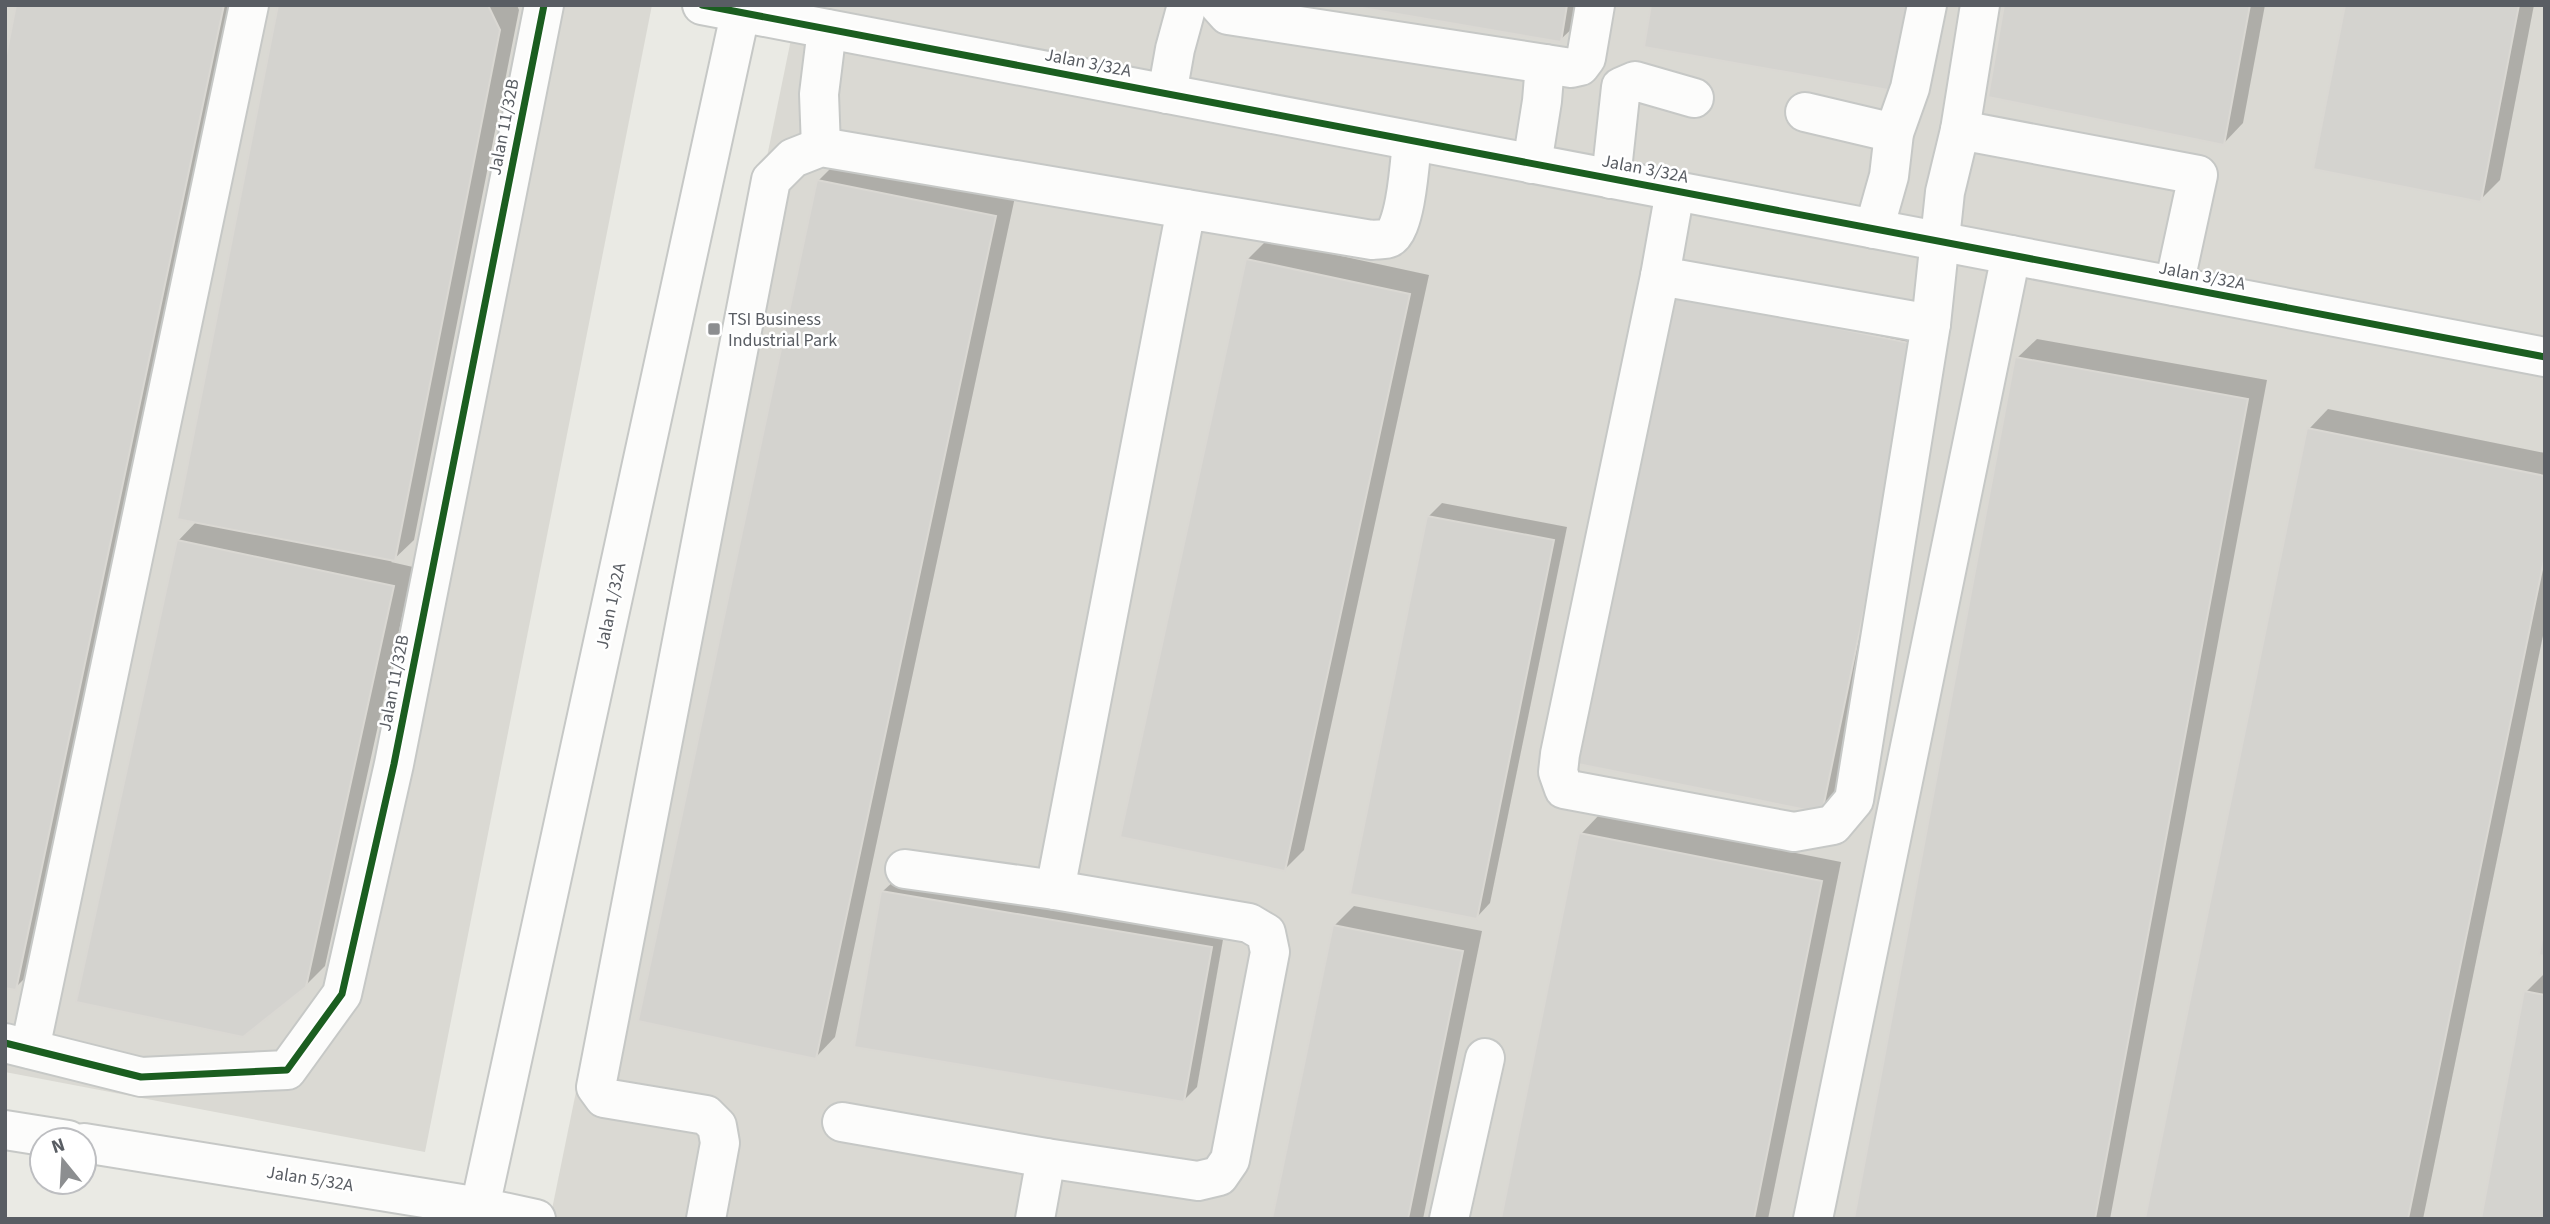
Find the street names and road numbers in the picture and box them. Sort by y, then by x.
street label: Jalan 3/32A [1043,42,1134,84]
street label: Jalan 11/32B [482,77,526,177]
street label: Jalan 3/32A [1600,148,1691,190]
street label: Jalan 3/32A [2157,255,2248,297]
street label: Jalan 1/32A [590,560,632,651]
street label: Jalan 11/32B [372,633,416,733]
street label: Jalan 5/32A [265,1160,355,1198]

